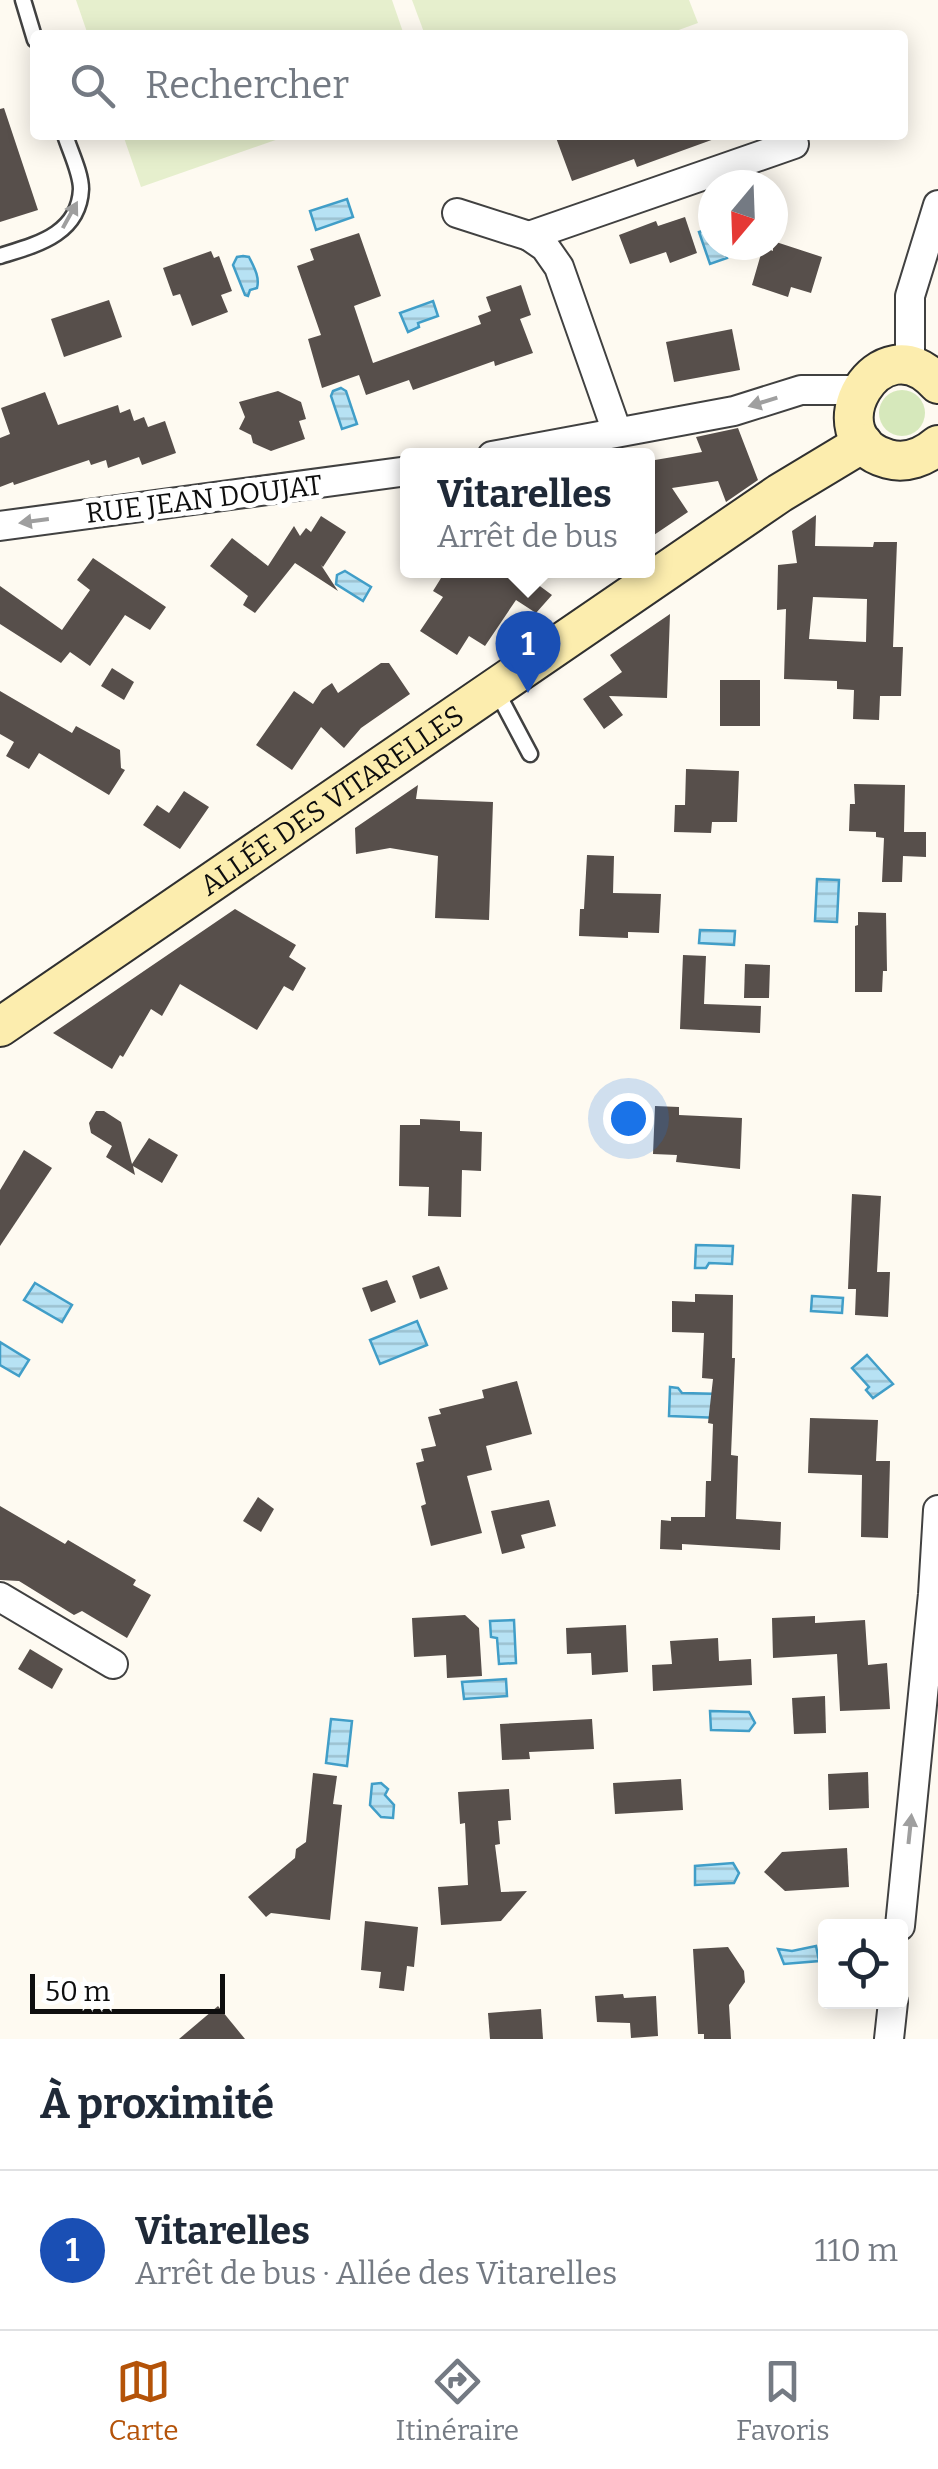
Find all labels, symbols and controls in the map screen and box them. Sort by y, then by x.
search box [30,30,908,140]
icon: search [65,58,120,113]
text: Rechercher [145,62,349,108]
north arrow [698,170,788,260]
one-way arrow [61,201,79,229]
one-way arrow [748,395,778,410]
popup [400,448,655,578]
street label: RUE JEAN DOUJAT [84,468,324,530]
text: Vitarelles [437,471,612,517]
one-way arrow [18,514,49,530]
text: Arrêt de bus [437,517,618,555]
pin: 1 [496,610,560,693]
street label: ALLÉE DES VITARELLES [194,698,470,902]
your location [603,1093,654,1144]
one-way arrow [902,1813,918,1845]
map controls [818,1919,908,2009]
button: locate [818,1919,908,2009]
scale bar [30,1969,225,2014]
text: 50 m [45,1975,110,2008]
text: À proximité [40,2079,274,2129]
text: Vitarelles [135,2208,310,2254]
text: 1 [66,2231,79,2269]
text: 110 m [815,2231,898,2269]
text: Arrêt de bus · Allée des Vitarelles [135,2254,617,2292]
tab: Carte [108,2354,179,2447]
tab: Itinéraire [396,2354,519,2447]
tab: Favoris [736,2354,830,2447]

